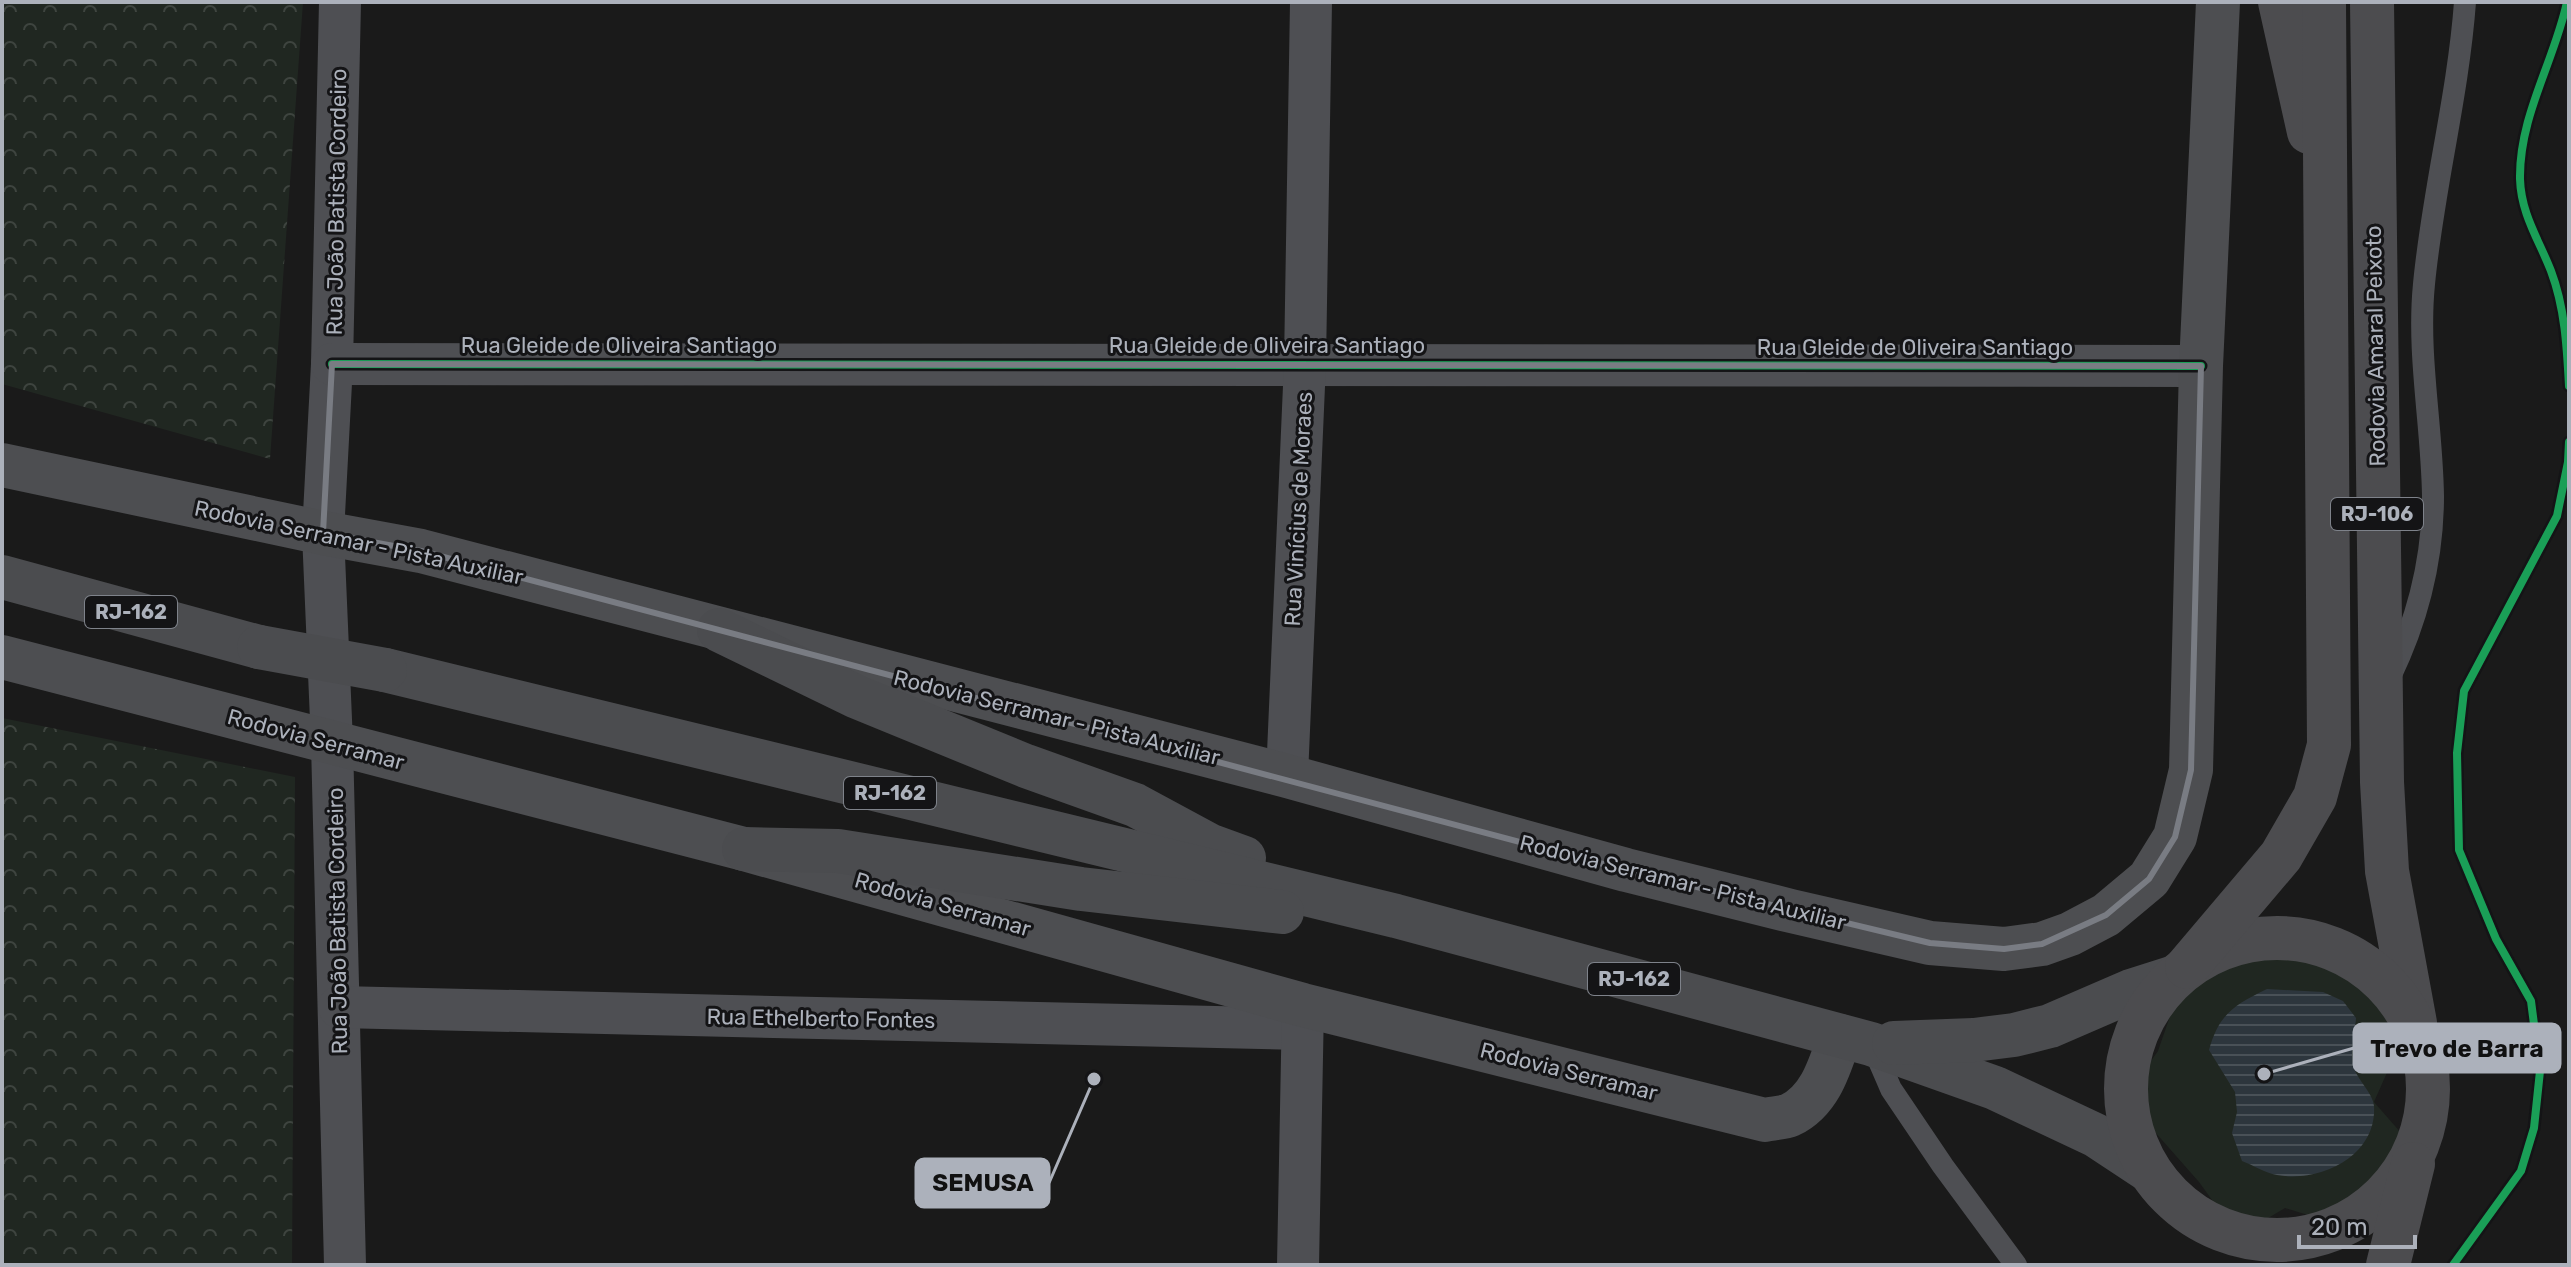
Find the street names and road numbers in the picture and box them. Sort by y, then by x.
street label: Rua João Batista Cordeiro [321,68,352,336]
street label: Rodovia Amaral Peixoto [2360,225,2391,467]
street label: Rua Gleide de Oliveira Santiago [461,332,777,359]
street label: Rua Gleide de Oliveira Santiago [1109,332,1425,359]
street label: Rua Gleide de Oliveira Santiago [1757,334,2073,361]
street label: Rua Vinícius de Moraes [1279,391,1318,627]
street label: Rodovia Serramar - Pista Auxiliar [192,494,526,591]
road number: RJ-106 [2331,498,2423,530]
road number: RJ-162 [85,596,177,628]
street label: Rodovia Serramar - Pista Auxiliar [891,664,1223,771]
street label: Rodovia Serramar [224,703,408,776]
road number: RJ-162 [844,777,936,809]
street label: Rua João Batista Cordeiro [322,787,353,1055]
street label: Rodovia Serramar - Pista Auxiliar [1517,829,1849,936]
street label: Rodovia Serramar [852,866,1035,943]
road number: RJ-162 [1588,963,1680,995]
street label: Rua Ethelberto Fontes [706,1003,936,1034]
street label: Rodovia Serramar [1477,1036,1661,1107]

